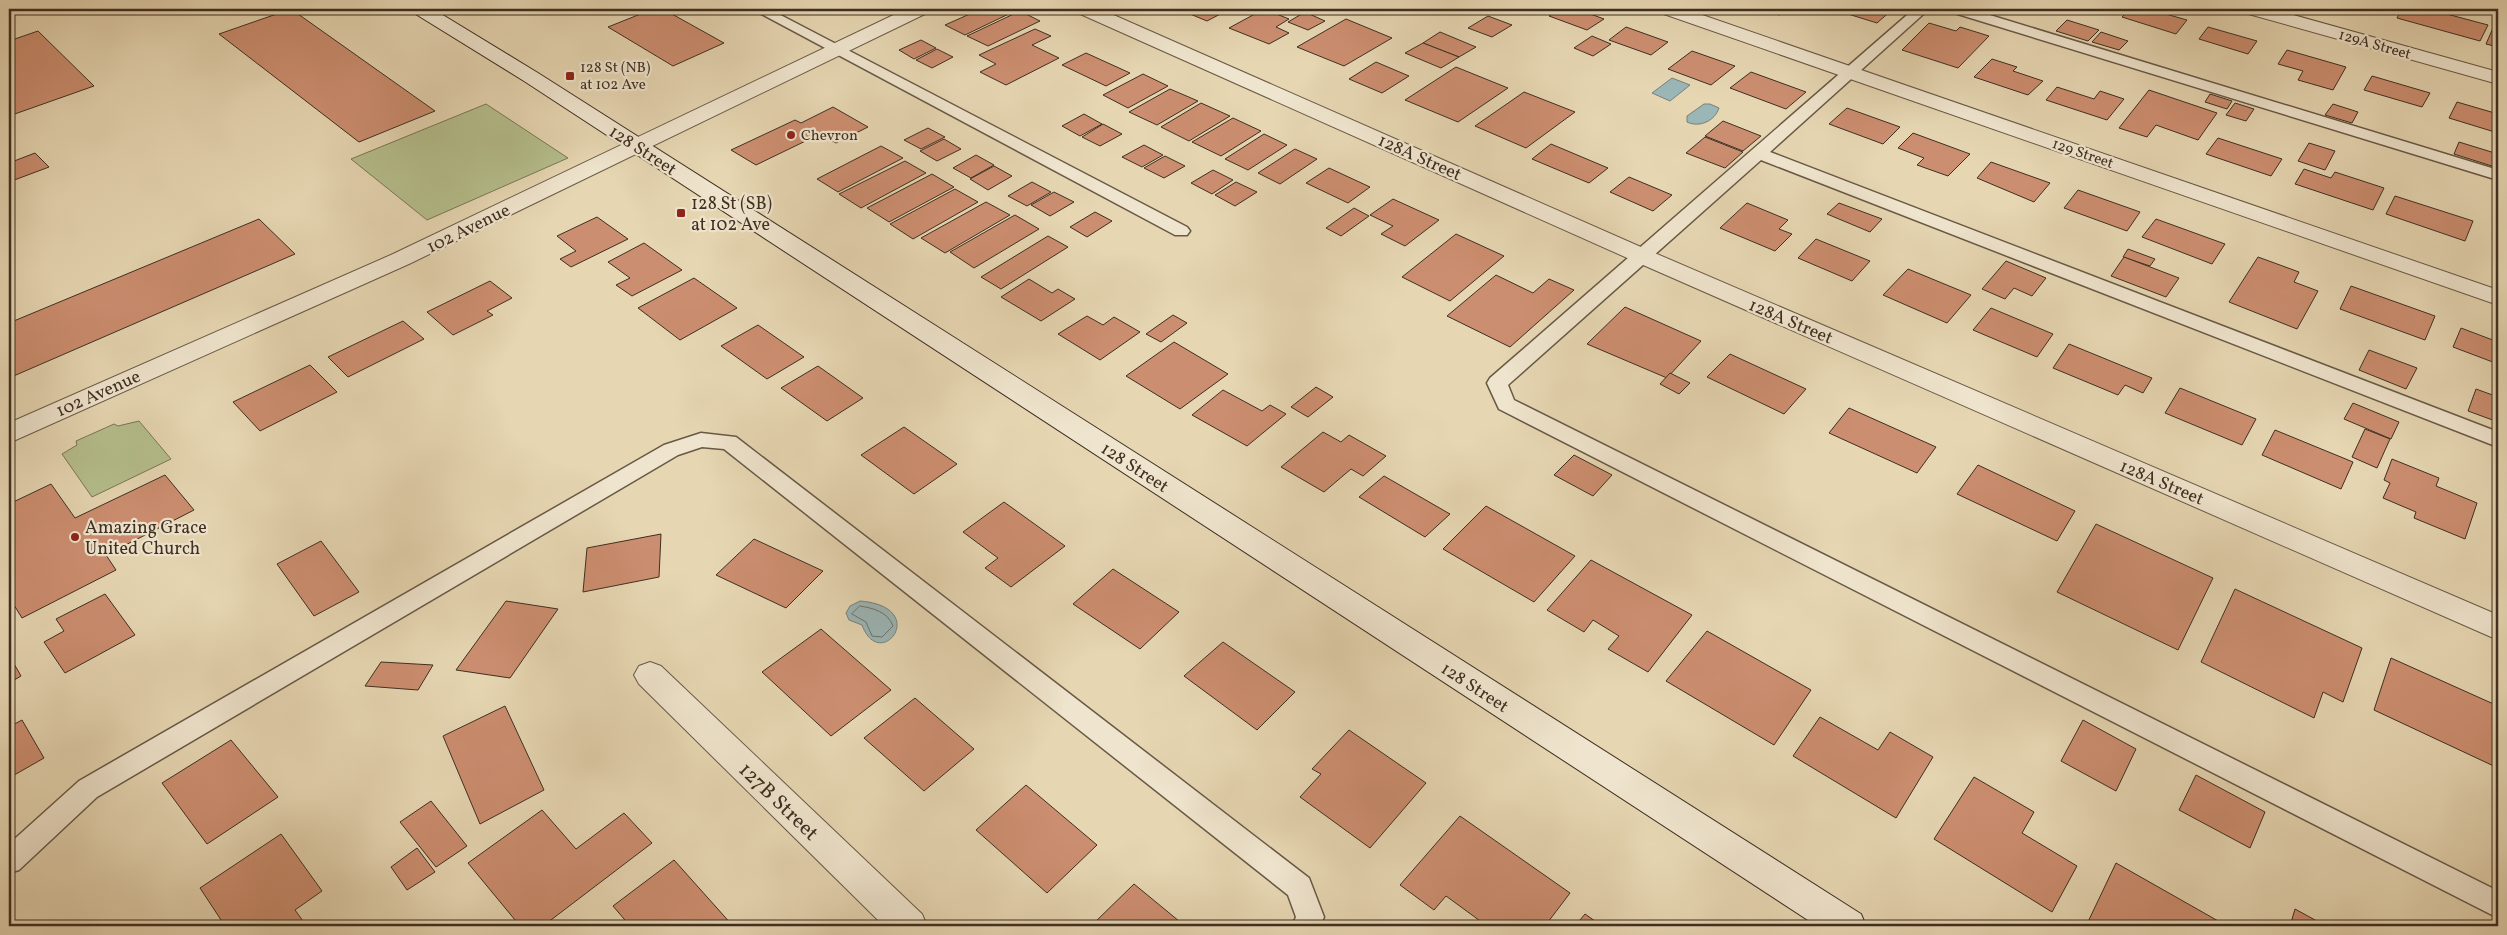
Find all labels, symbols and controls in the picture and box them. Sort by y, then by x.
street label: 129A Street [2336,25,2413,66]
place label: 128 St (NB) at 102 Ave [580,58,650,96]
marker: 128 St (NB) at 102 Ave [564,70,576,82]
street label: 128 Street [603,120,681,183]
place label: Chevron [801,126,858,147]
marker: Chevron [785,129,797,141]
street label: 128A Street [1374,129,1465,188]
street label: 129 Street [2049,134,2116,175]
place label: 128 St (SB) at 102 Ave [691,192,772,238]
street label: 102 Avenue [423,198,515,260]
marker: 128 St (SB) at 102 Ave [675,207,687,219]
street label: 128A Street [1744,293,1836,351]
street label: 102 Avenue [52,365,145,424]
street label: 128 Street [1095,437,1173,500]
street label: 128A Street [2115,454,2207,512]
place label: Amazing Grace United Church [85,516,207,562]
marker: Amazing Grace United Church [69,531,81,543]
street label: 128 Street [1435,657,1513,720]
street label: 127B Street [731,756,825,848]

